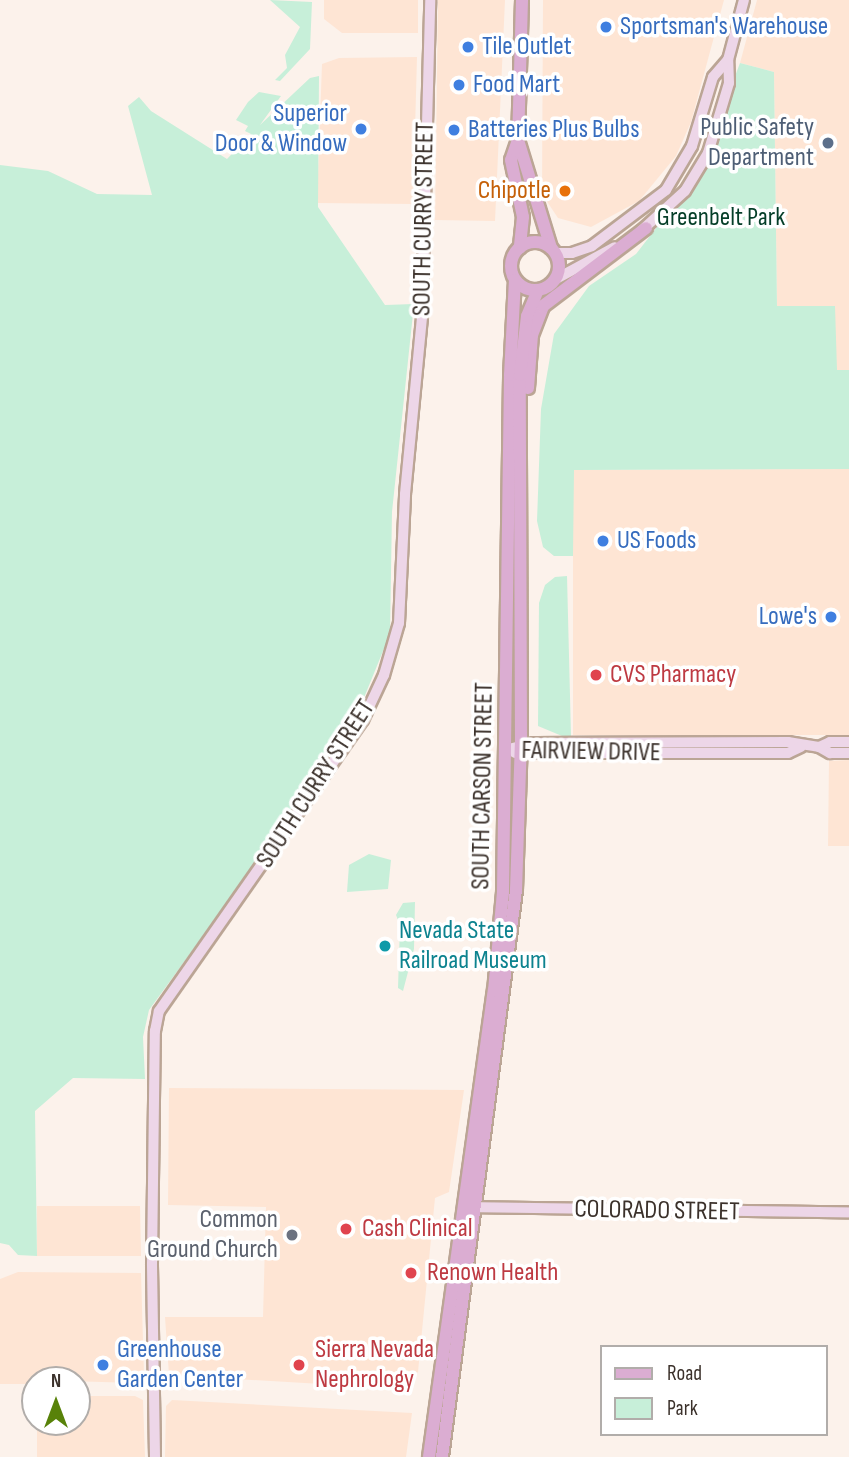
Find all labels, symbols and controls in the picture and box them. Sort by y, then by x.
place label: Sportsman's Warehouse [620,11,828,43]
marker: Sportsman's Warehouse [598,19,614,35]
place label: Tile Outlet [482,31,572,63]
marker: Tile Outlet [460,39,476,55]
place label: Food Mart [473,69,560,101]
marker: Food Mart [451,77,467,93]
place label: Superior Door & Window [215,98,347,160]
place label: Public Safety Department [700,112,814,174]
place label: Batteries Plus Bulbs [468,114,639,146]
marker: Superior Door & Window [353,121,369,137]
street label: SOUTH CURRY STREET [407,122,441,316]
marker: Batteries Plus Bulbs [446,122,462,138]
marker: Public Safety Department [820,135,836,151]
place label: Chipotle [478,175,551,207]
marker: Chipotle [557,183,573,199]
park label: Greenbelt Park [657,202,785,234]
place label: US Foods [617,525,696,557]
marker: US Foods [595,533,611,549]
place label: Lowe's [759,601,817,633]
marker: Lowe's [823,609,839,625]
place label: CVS Pharmacy [610,659,736,691]
marker: CVS Pharmacy [588,667,604,683]
street label: SOUTH CARSON STREET [466,682,500,890]
street label: SOUTH CURRY STREET [250,694,382,874]
street label: FAIRVIEW DRIVE [521,735,661,769]
place label: Nevada State Railroad Museum [399,915,547,976]
marker: Nevada State Railroad Museum [377,938,393,954]
street label: COLORADO STREET [574,1194,740,1228]
place label: Common Ground Church [147,1204,278,1266]
place label: Cash Clinical [362,1213,472,1245]
marker: Cash Clinical [336,1219,356,1239]
marker: Common Ground Church [284,1227,300,1243]
place label: Renown Health [427,1257,558,1289]
marker: Renown Health [401,1263,421,1283]
place label: Greenhouse Garden Center [117,1334,243,1396]
place label: Sierra Nevada Nephrology [315,1334,434,1396]
legend [600,1345,828,1436]
marker: Sierra Nevada Nephrology [289,1355,309,1375]
marker: Greenhouse Garden Center [95,1357,111,1373]
text: Road [667,1361,702,1386]
north arrow [21,1366,91,1436]
text: N [51,1370,61,1393]
text: Park [667,1396,698,1421]

